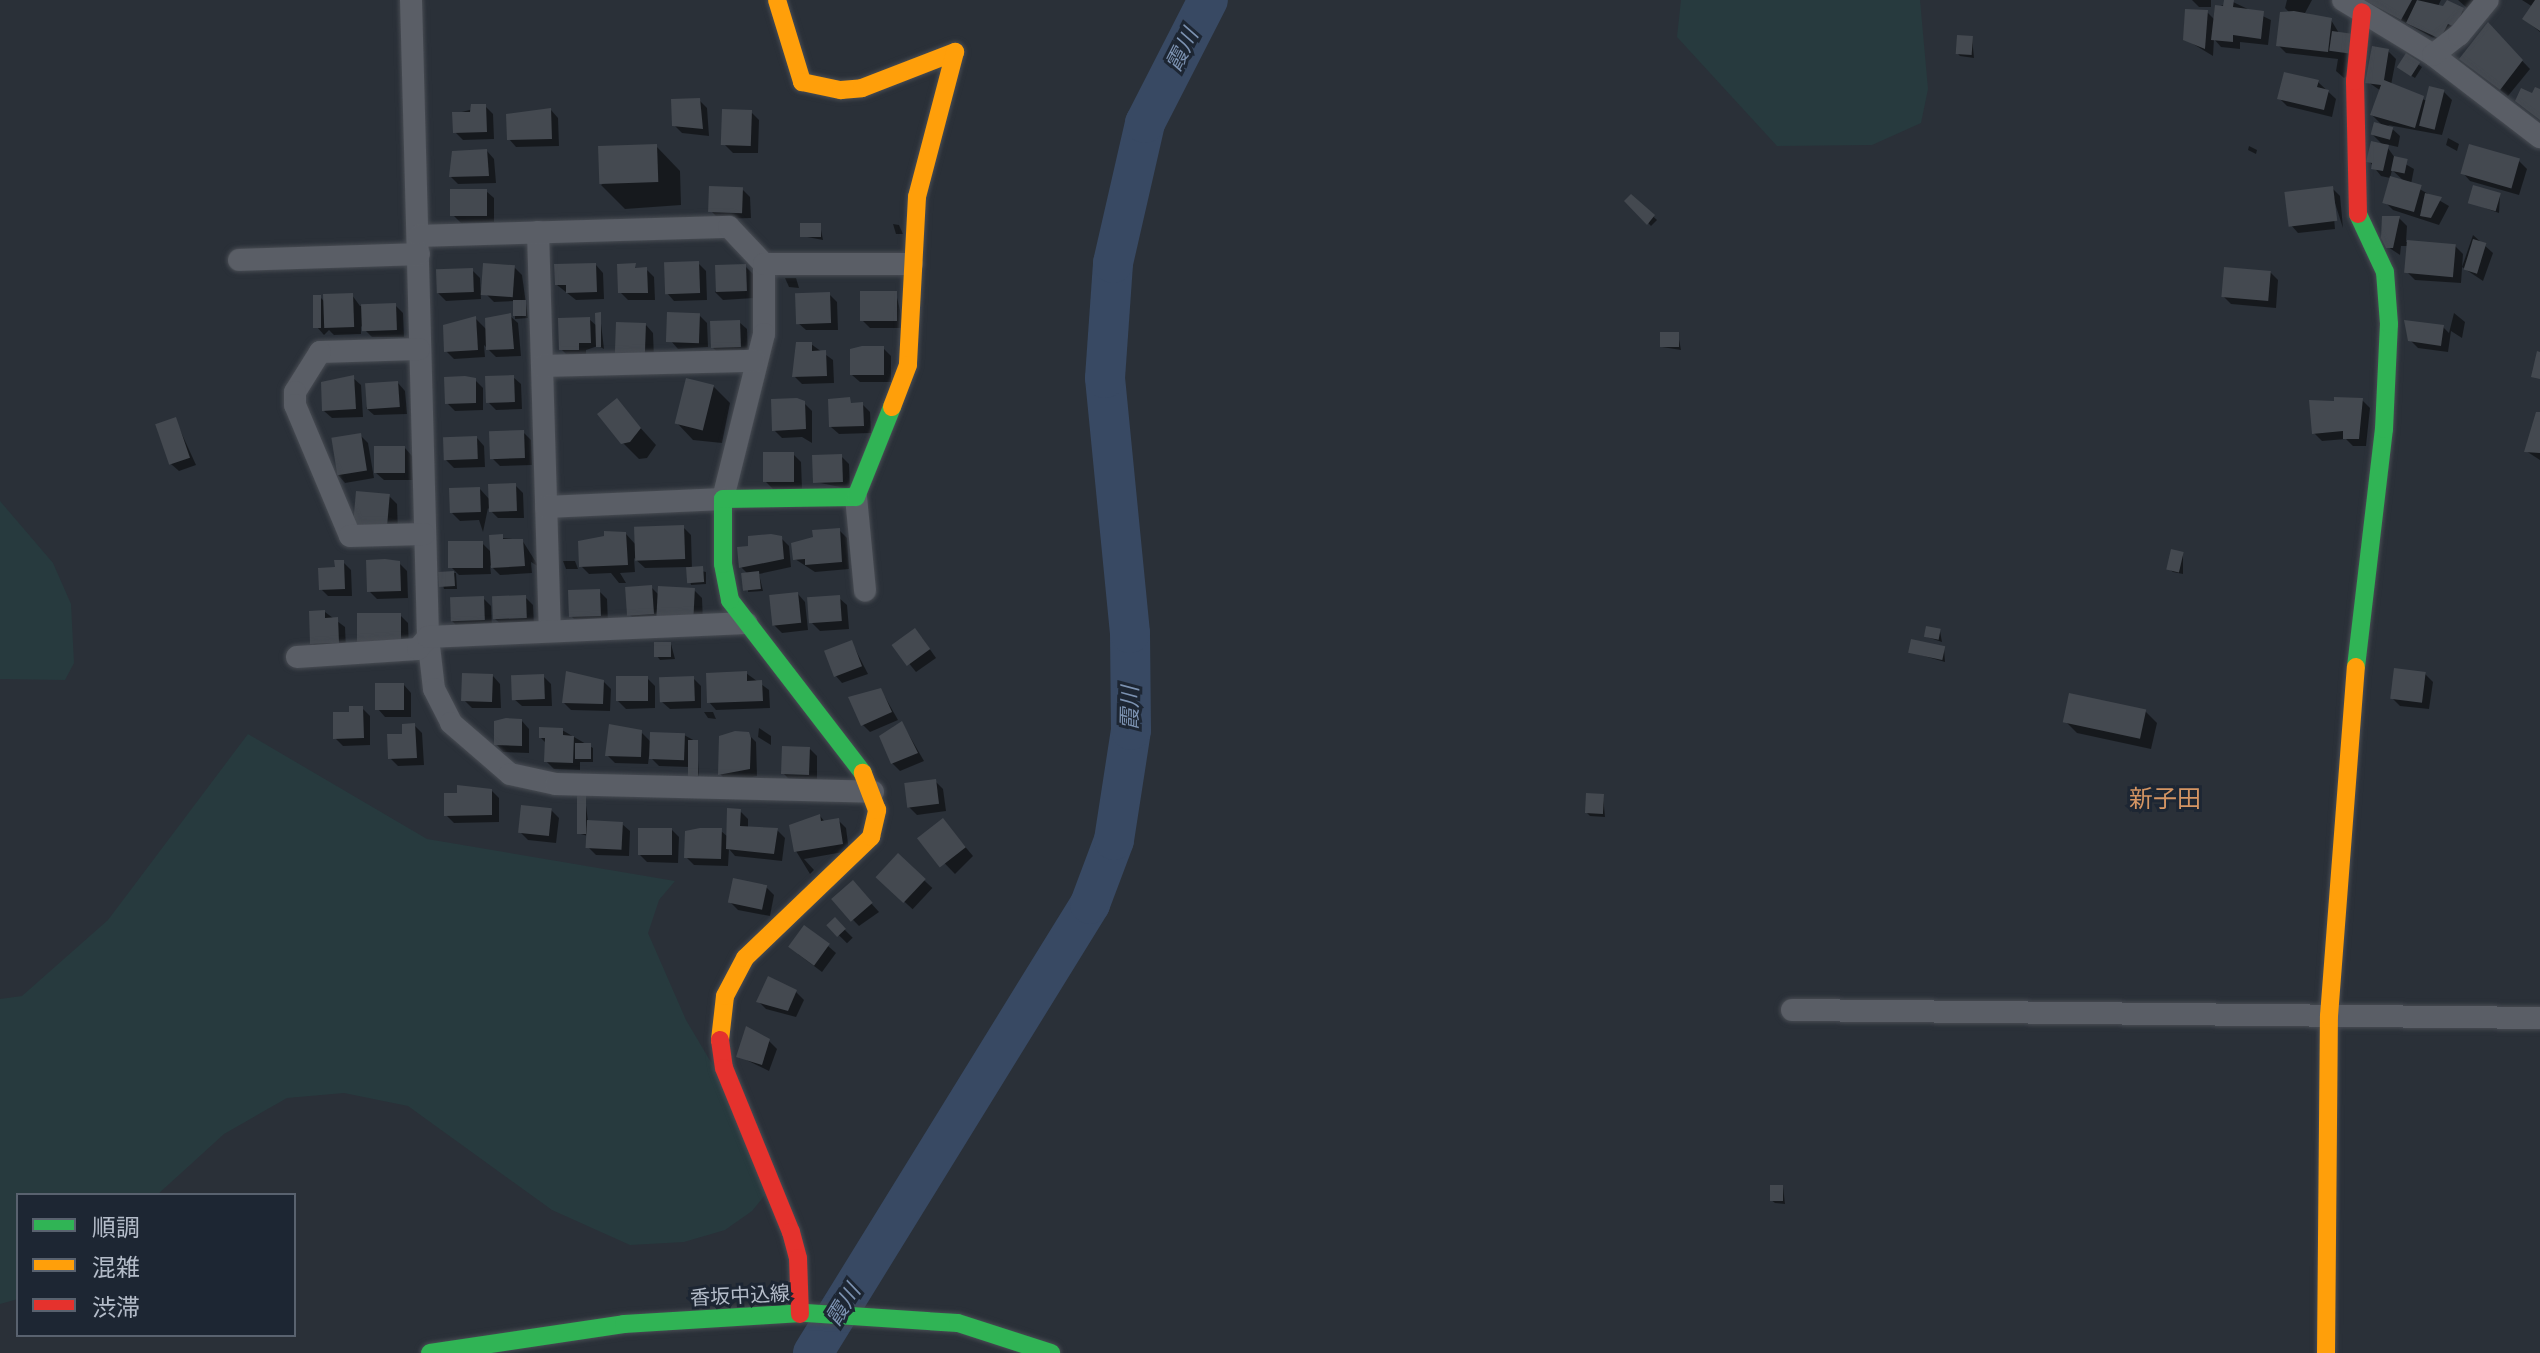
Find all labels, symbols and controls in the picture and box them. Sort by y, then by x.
water label: 霞川 [1160,24,1204,76]
water label: 霞川 [1116,686,1144,730]
district label: 新子田 [2129,784,2201,812]
legend [16,1193,296,1337]
text: 順調 [92,1210,140,1243]
text: 混雑 [92,1250,140,1283]
water label: 霞川 [820,1279,866,1331]
street label: 香坂中込線 [689,1280,791,1310]
text: 渋滞 [92,1290,140,1323]

